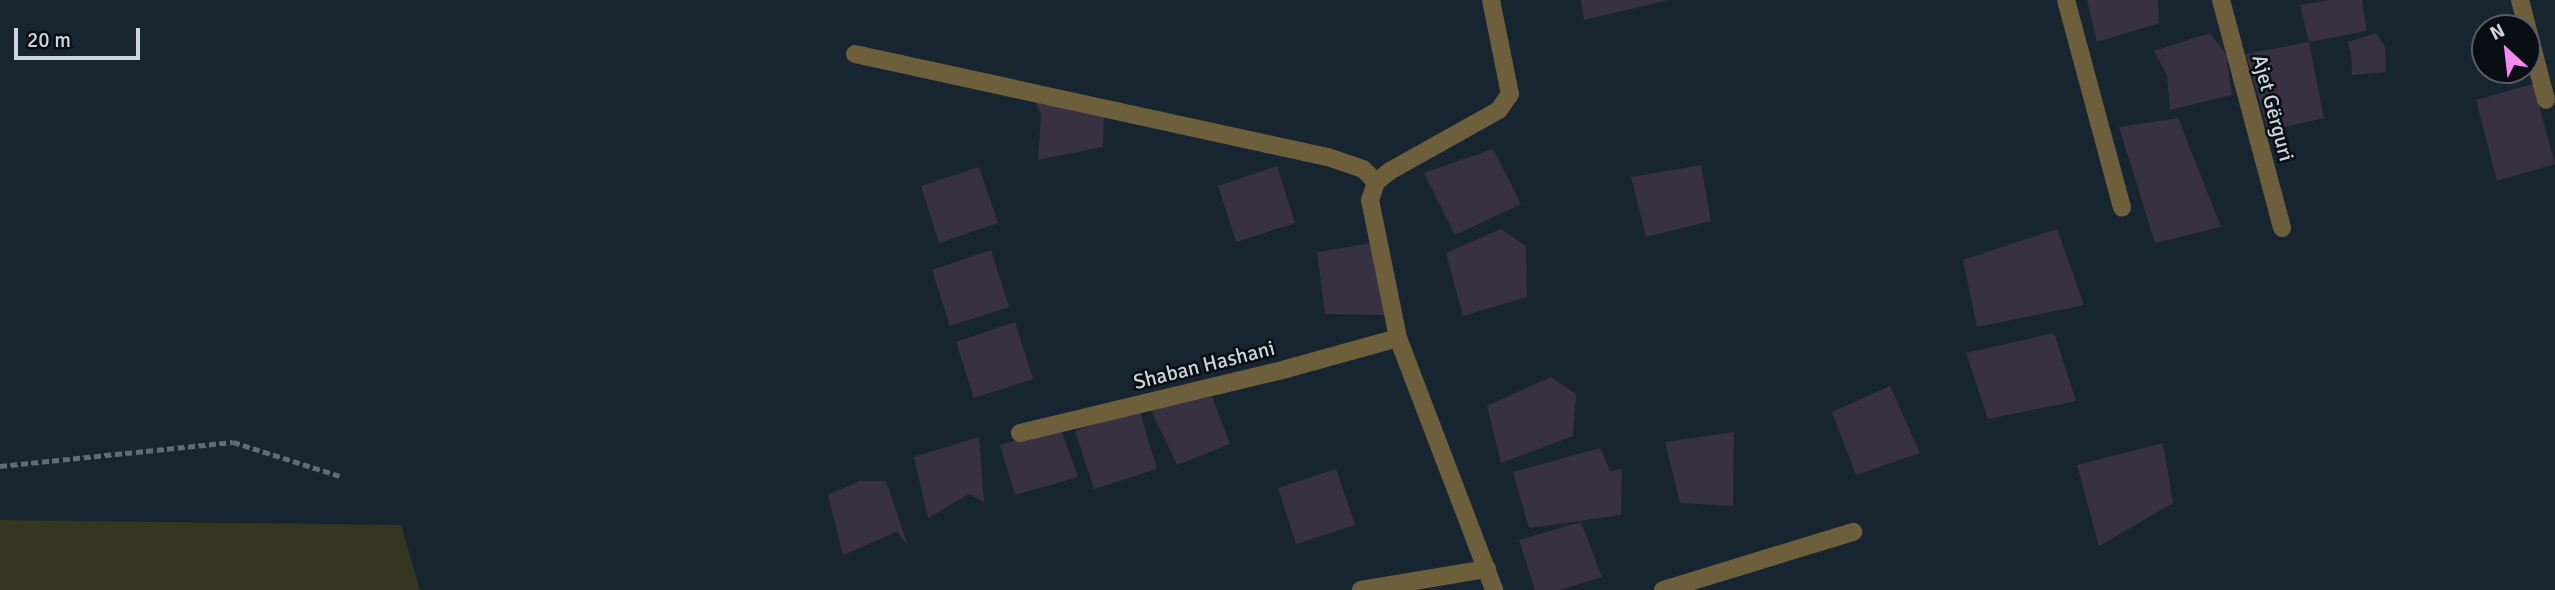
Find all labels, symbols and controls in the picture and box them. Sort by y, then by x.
scale bar [18,14,144,58]
north arrow [2471,14,2541,84]
text: N [2486,18,2509,46]
text: 20 m [27,27,71,53]
street label: Ajet Gërguri [2247,52,2299,164]
street label: Shaban Hashani [1131,335,1277,395]

